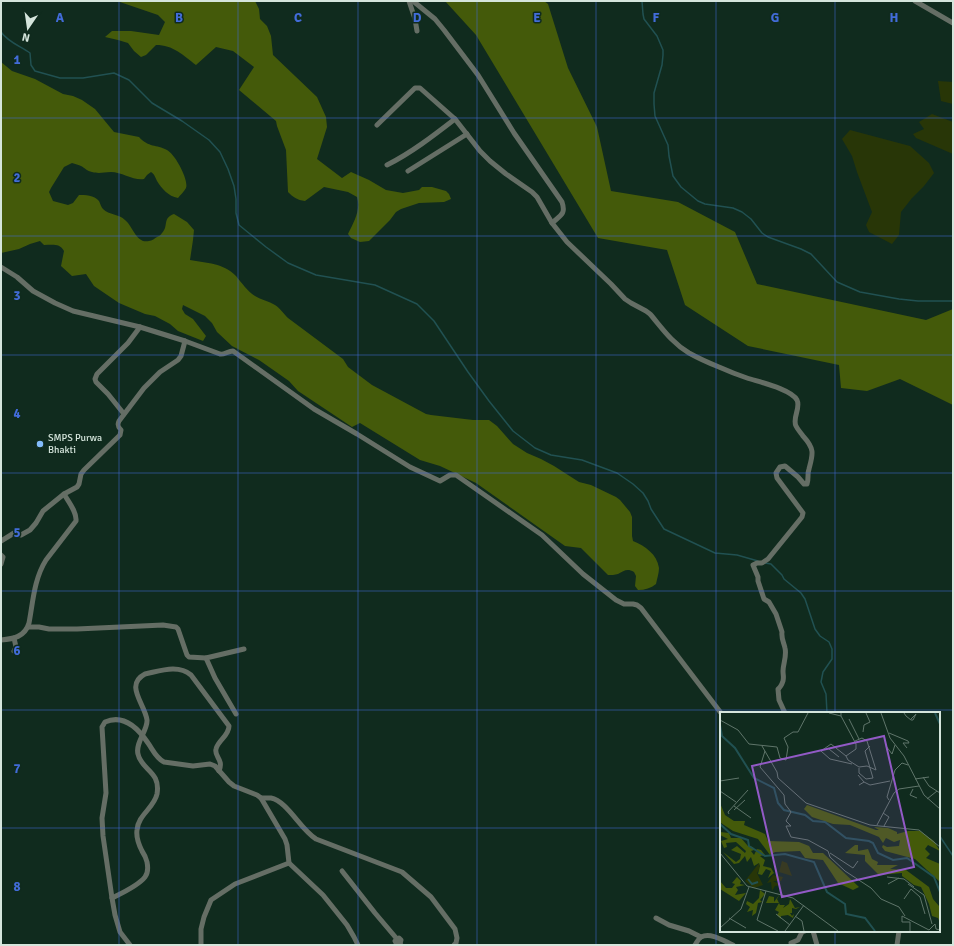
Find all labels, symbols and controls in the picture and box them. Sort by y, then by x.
north arrow [8,8,48,48]
text: A [56,10,65,26]
text: B [175,10,183,26]
text: C [294,10,302,26]
text: D [413,10,422,26]
text: E [533,10,541,26]
text: F [653,10,660,26]
text: G [771,10,779,26]
text: H [890,10,898,26]
text: N [21,30,31,44]
text: 1 [13,52,21,68]
text: 2 [13,170,21,186]
text: 3 [13,288,21,304]
text: 4 [13,406,21,422]
place label: SMPS Purwa Bhakti [48,432,102,456]
marker: SMPS Purwa Bhakti [35,439,45,449]
text: 5 [13,525,21,541]
text: 6 [13,643,21,659]
inset map [720,712,940,932]
text: 7 [13,761,21,777]
text: 8 [13,879,21,895]

